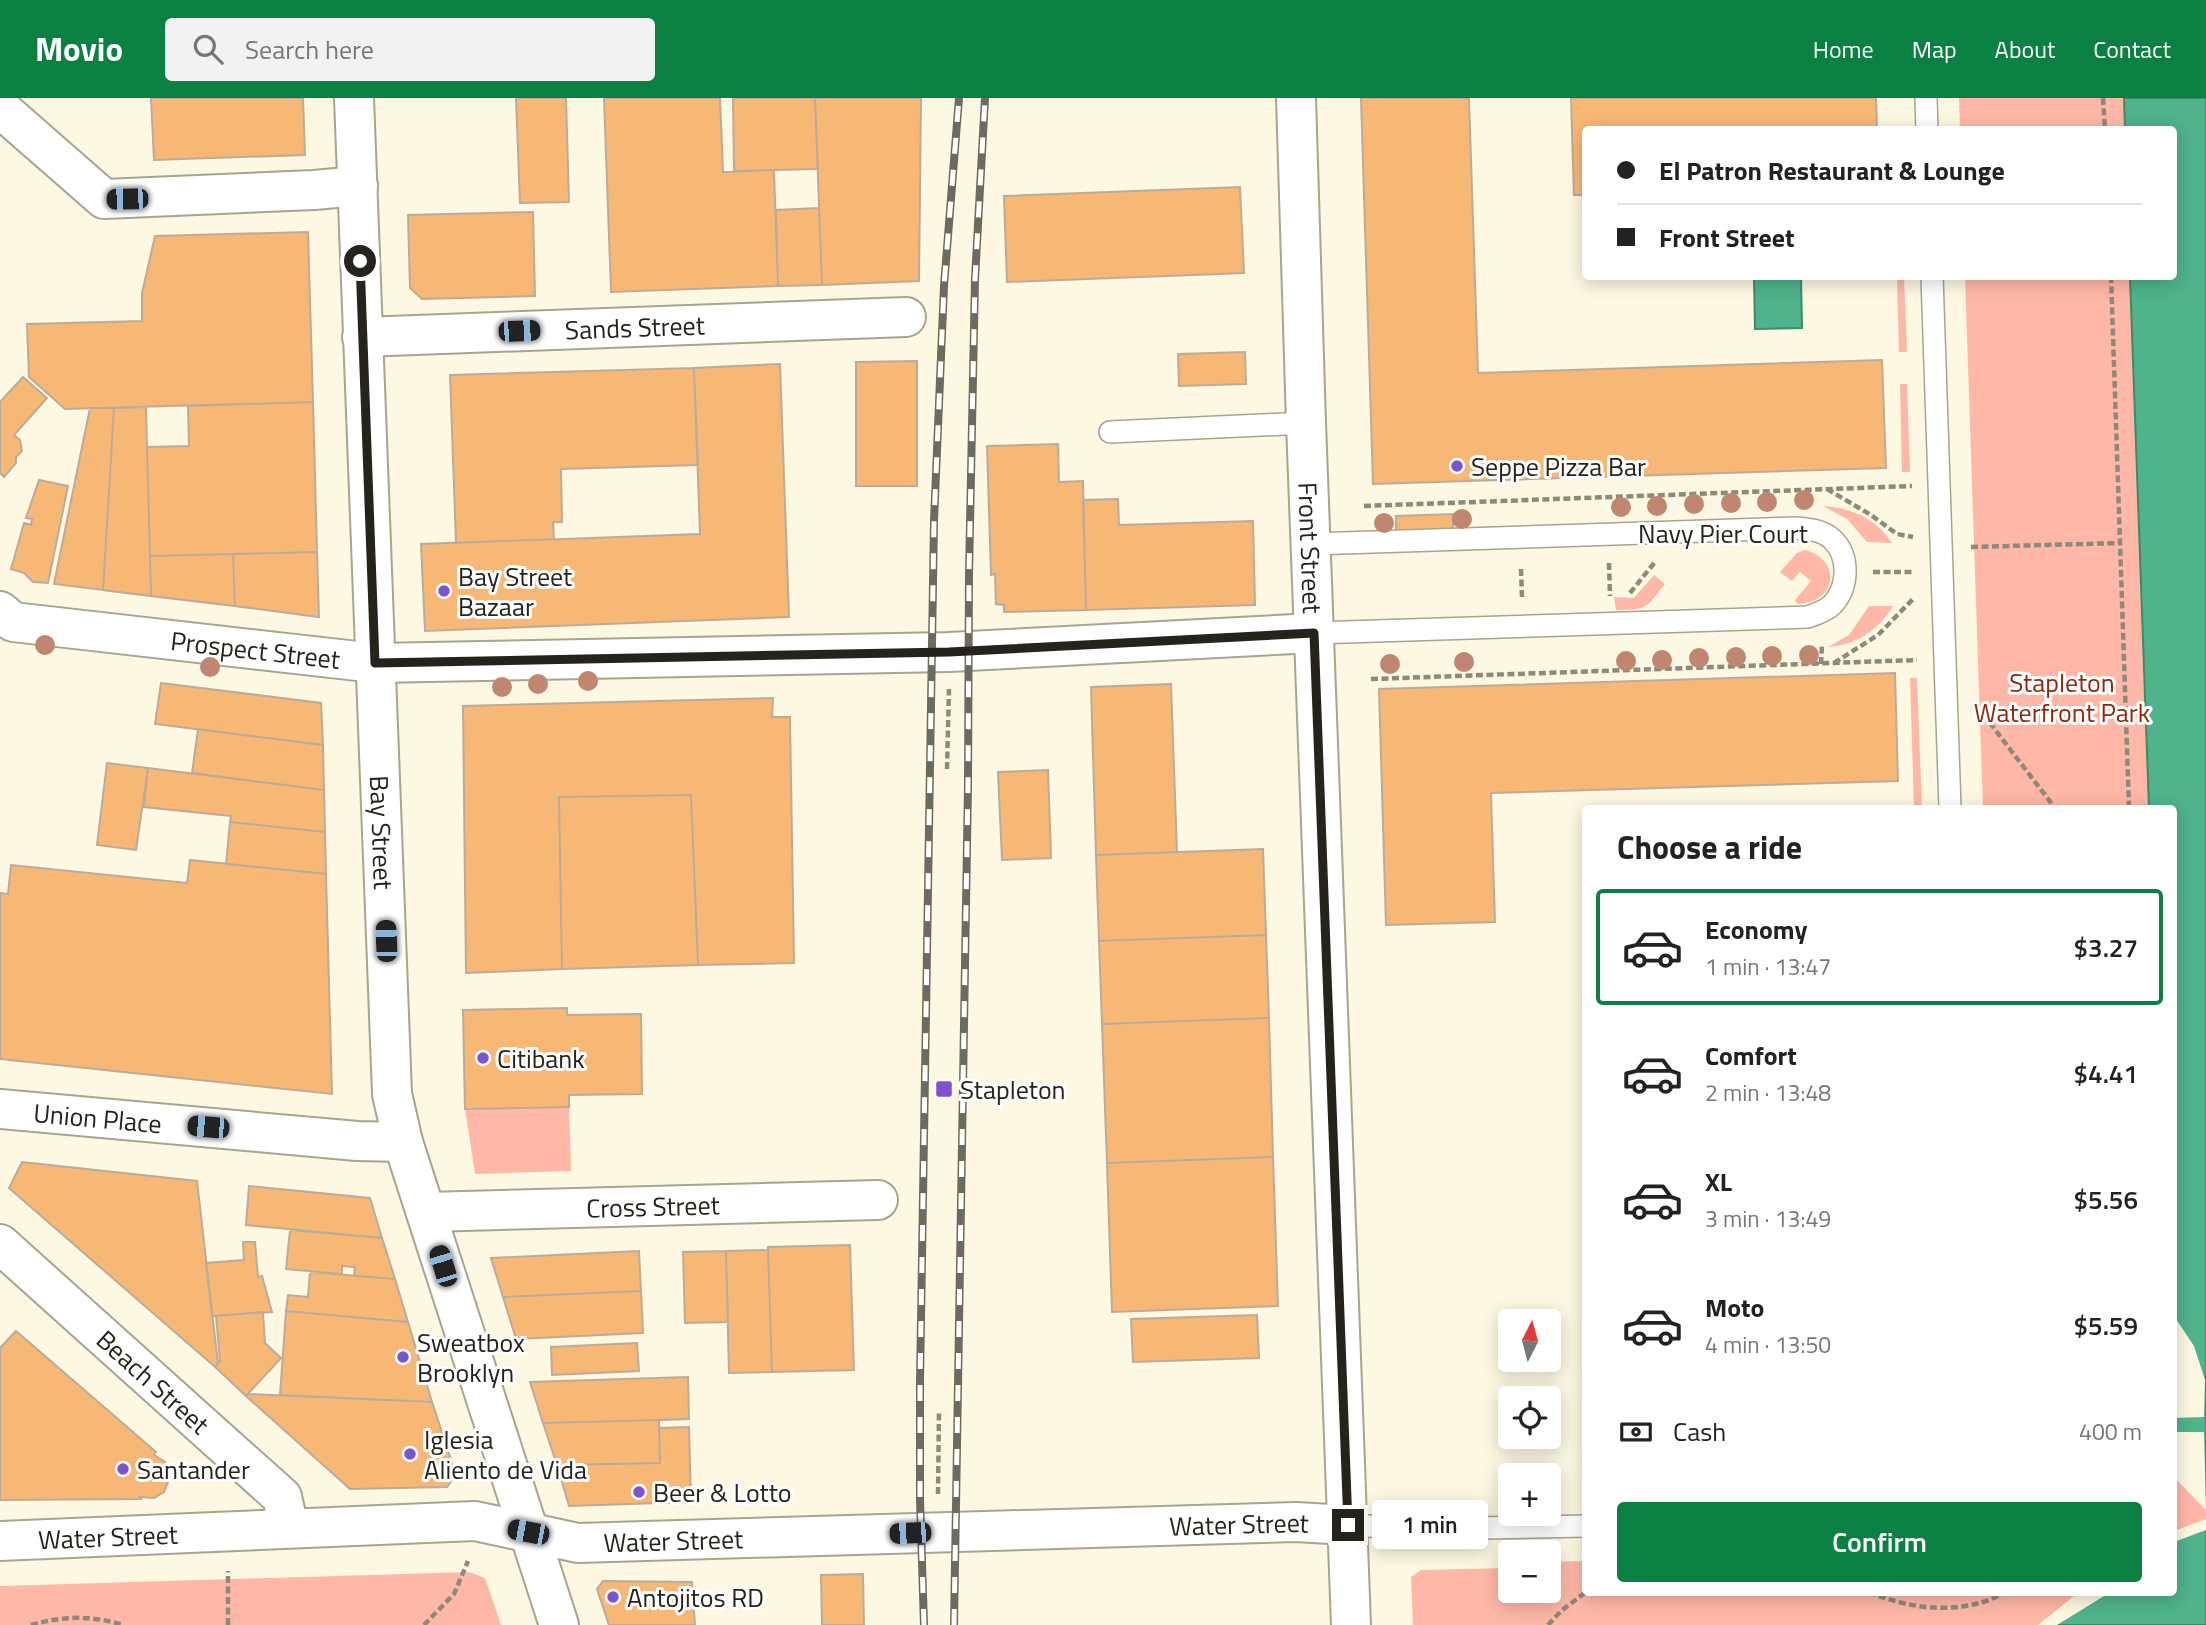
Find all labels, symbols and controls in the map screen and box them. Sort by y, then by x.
search box [165,18,655,81]
text: Movio [35,24,123,74]
icon: search [189,30,227,68]
text: Search here [245,30,374,69]
text: Home [1813,31,1874,67]
text: Map [1912,31,1957,67]
text: About [1995,31,2055,67]
text: Contact [2093,31,2171,67]
text: El Patron Restaurant & Lounge [1659,151,2005,190]
car [106,188,149,210]
text: Front Street [1659,218,1795,257]
route start [344,245,376,277]
street label: Sands Street [564,305,705,349]
car [498,320,541,342]
place label: Seppe Pizza Bar [1471,447,1646,486]
marker: Seppe Pizza Bar [1449,458,1465,474]
street label: Front Street [1289,481,1333,614]
street label: Navy Pier Court [1638,514,1808,553]
place label: Bay Street Bazaar [458,557,572,626]
marker: Bay Street Bazaar [436,583,452,599]
street label: Prospect Street [169,621,342,678]
park label: Stapleton Waterfront Park [1974,663,2150,732]
street label: Bay Street [360,775,404,890]
text: Choose a ride [1617,823,1802,871]
text: Economy [1705,910,1807,949]
icon: car [1621,916,1684,979]
car [375,920,398,962]
text: $3.27 [2074,928,2138,967]
text: 1 min · 13:47 [1705,949,1831,984]
text: Comfort [1705,1036,1797,1075]
place label: Citibank [497,1039,585,1078]
icon: car [1621,1042,1684,1105]
marker: Citibank [475,1050,491,1066]
text: $4.41 [2074,1054,2138,1093]
place label: Stapleton [960,1070,1066,1109]
text: 2 min · 13:48 [1705,1075,1831,1110]
marker: Stapleton [934,1079,954,1099]
street label: Union Place [32,1093,163,1143]
car [187,1115,230,1139]
text: XL [1705,1162,1732,1201]
icon: car [1621,1168,1684,1231]
text: $5.56 [2074,1180,2138,1219]
street label: Cross Street [586,1185,720,1227]
text: 3 min · 13:49 [1705,1201,1831,1236]
car [427,1243,460,1289]
text: Moto [1705,1288,1764,1327]
icon: car [1621,1294,1684,1357]
text: $5.59 [2074,1306,2138,1345]
north arrow [1498,1309,1561,1372]
map controls [1498,1309,1561,1603]
street label: Beach Street [88,1320,219,1443]
place label: Sweatbox Brooklyn [417,1323,525,1392]
text: 4 min · 13:50 [1705,1327,1831,1362]
marker: Sweatbox Brooklyn [395,1349,411,1365]
button: locate [1498,1386,1561,1449]
text: Cash [1673,1412,1726,1451]
icon: cash [1617,1413,1655,1451]
text: 400 m [2079,1414,2142,1449]
place label: Iglesia Aliento de Vida [424,1420,587,1489]
marker: Iglesia Aliento de Vida [402,1446,418,1462]
place label: Santander [137,1450,250,1489]
marker: Santander [115,1461,131,1477]
button: + [1498,1463,1561,1526]
place label: Beer & Lotto [653,1473,792,1512]
marker: Beer & Lotto [631,1484,647,1500]
callout: 1 min [1372,1500,1488,1550]
street label: Water Street [1169,1502,1310,1545]
button: Confirm [1617,1502,2142,1582]
text: 1 min [1402,1507,1458,1542]
route end [1332,1509,1364,1541]
street label: Water Street [37,1514,179,1559]
car [506,1518,551,1546]
street label: Water Street [603,1519,744,1562]
car [889,1522,932,1544]
button: − [1498,1540,1561,1603]
place label: Antojitos RD [627,1578,764,1617]
marker: Antojitos RD [605,1589,621,1605]

